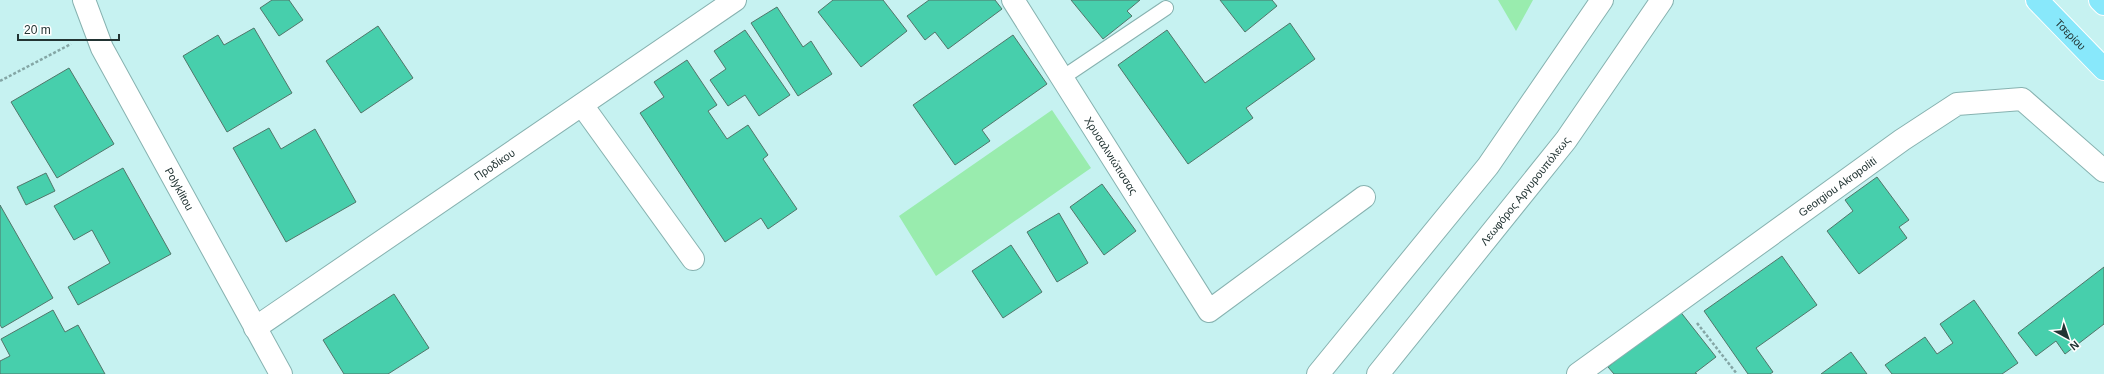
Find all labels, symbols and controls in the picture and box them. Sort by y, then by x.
scale bar [18,16,119,42]
street label: Τσερίου [2053,17,2088,52]
text: 20 m [24,23,51,37]
street label: Χρυσαλινιώτισσας [1082,115,1140,197]
street label: Λεωφόρος Αργυρουπόλεως [1478,134,1572,247]
street label: Προδίκου [472,146,517,182]
street label: Georgiou Akropoliti [1796,155,1879,219]
street label: Polyklitou [163,165,196,212]
north arrow [2048,318,2088,358]
text: N [2067,339,2081,353]

